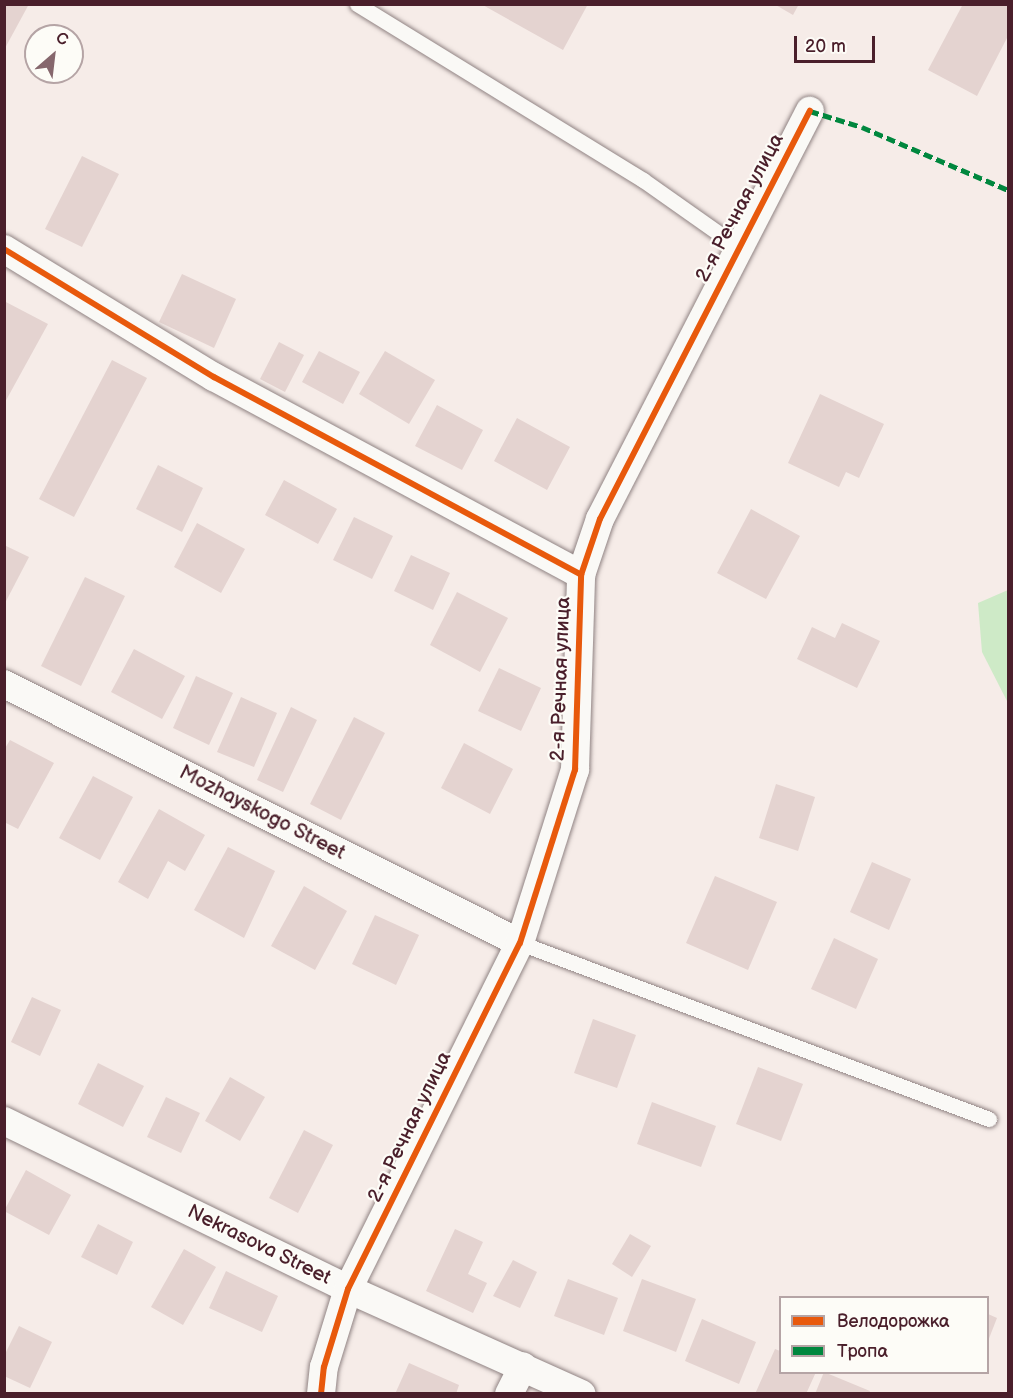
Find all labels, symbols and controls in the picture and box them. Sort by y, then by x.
north arrow [24,24,84,84]
scale bar [797,24,878,62]
text: С [52,28,71,50]
text: 20 m [805,36,846,57]
street label: 2-я Речная улица [691,130,789,286]
street label: 2-я Речная улица [546,596,576,762]
street label: Mozhayskogo Street [175,761,349,865]
street label: 2-я Речная улица [363,1048,457,1206]
street label: Nekrasova Street [183,1200,335,1290]
legend [779,1296,989,1374]
text: Велодорожка [837,1311,950,1332]
text: Тропа [837,1341,888,1362]

